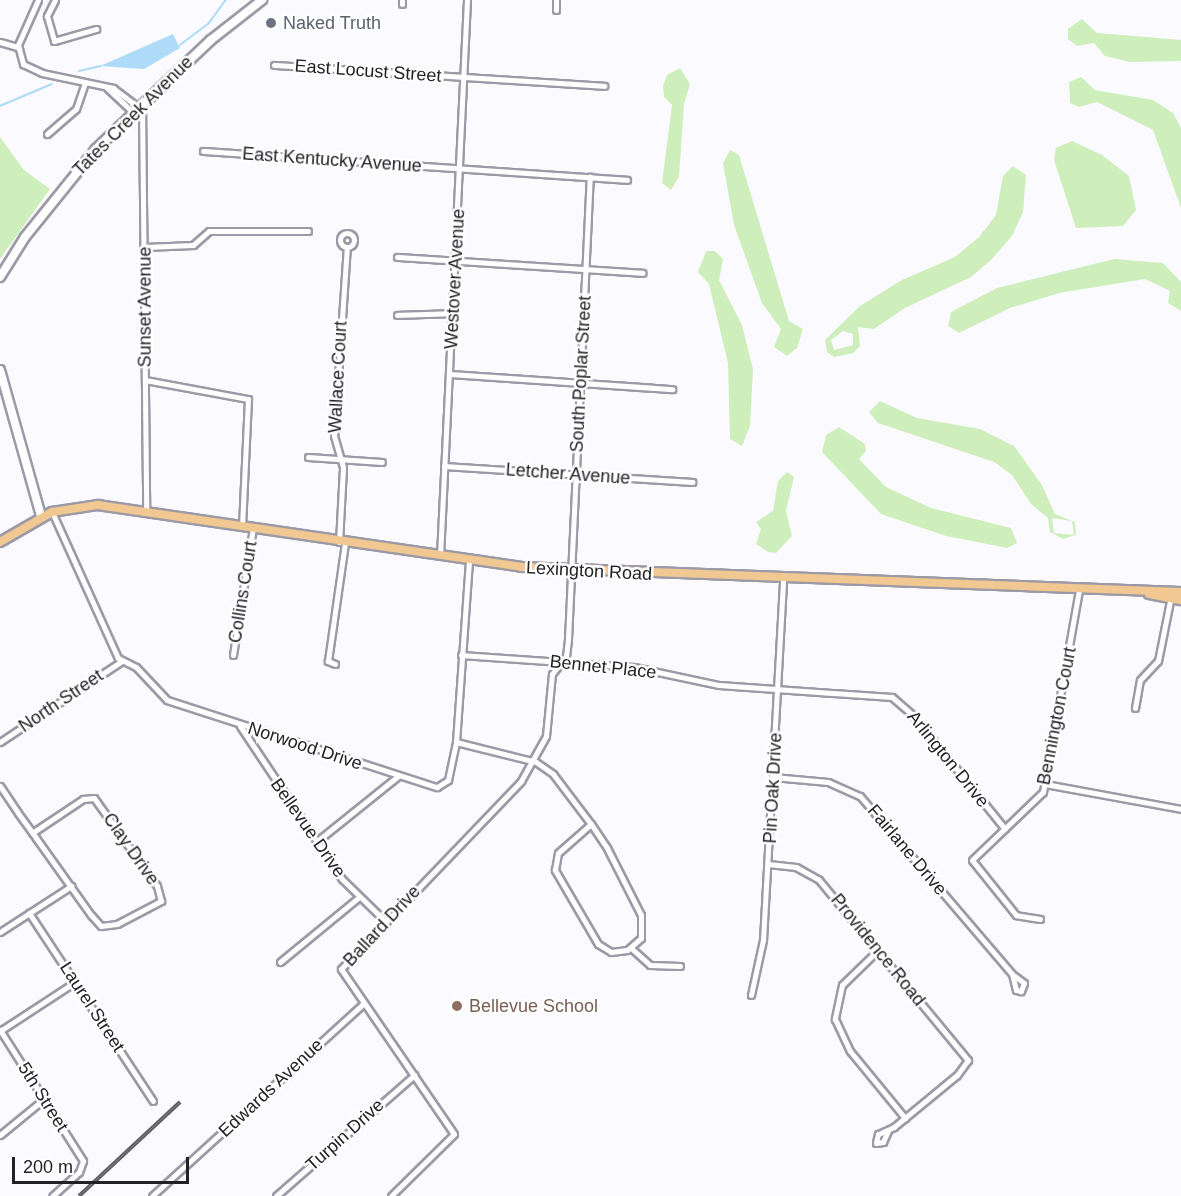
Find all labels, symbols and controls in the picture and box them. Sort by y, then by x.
place label: Naked Truth [283,12,381,34]
marker: Naked Truth [264,16,278,30]
street label: Tates Creek Avenue [68,51,198,181]
street label: East Locust Street [294,55,442,87]
street label: East Kentucky Avenue [241,143,423,177]
street label: Westover Avenue [441,208,469,350]
street label: Sunset Avenue [134,246,156,368]
street label: South Poplar Street [566,295,596,453]
street label: Wallace Court [324,320,352,434]
street label: Letcher Avenue [505,459,631,489]
street label: Collins Court [224,539,262,645]
street label: Lexington Road [525,557,653,585]
street label: Bennington Court [1033,645,1081,787]
street label: Bennet Place [549,651,657,683]
street label: North Street [15,665,107,737]
street label: Arlington Drive [902,706,994,812]
street label: Norwood Drive [245,717,365,775]
street label: Pin Oak Drive [759,732,787,844]
street label: Bellevue Drive [266,774,350,882]
street label: Fairlane Drive [863,800,951,900]
street label: Clay Drive [98,809,164,889]
street label: Ballard Drive [339,881,425,971]
street label: Providence Road [826,890,930,1010]
street label: Laurel Street [55,958,129,1056]
place label: Bellevue School [469,995,598,1017]
marker: Bellevue School [450,999,464,1013]
street label: Edwards Avenue [214,1034,328,1142]
street label: 5th Street [13,1058,73,1136]
street label: Turpin Drive [302,1094,388,1176]
scale bar [15,1145,192,1183]
text: 200 m [23,1157,73,1177]

